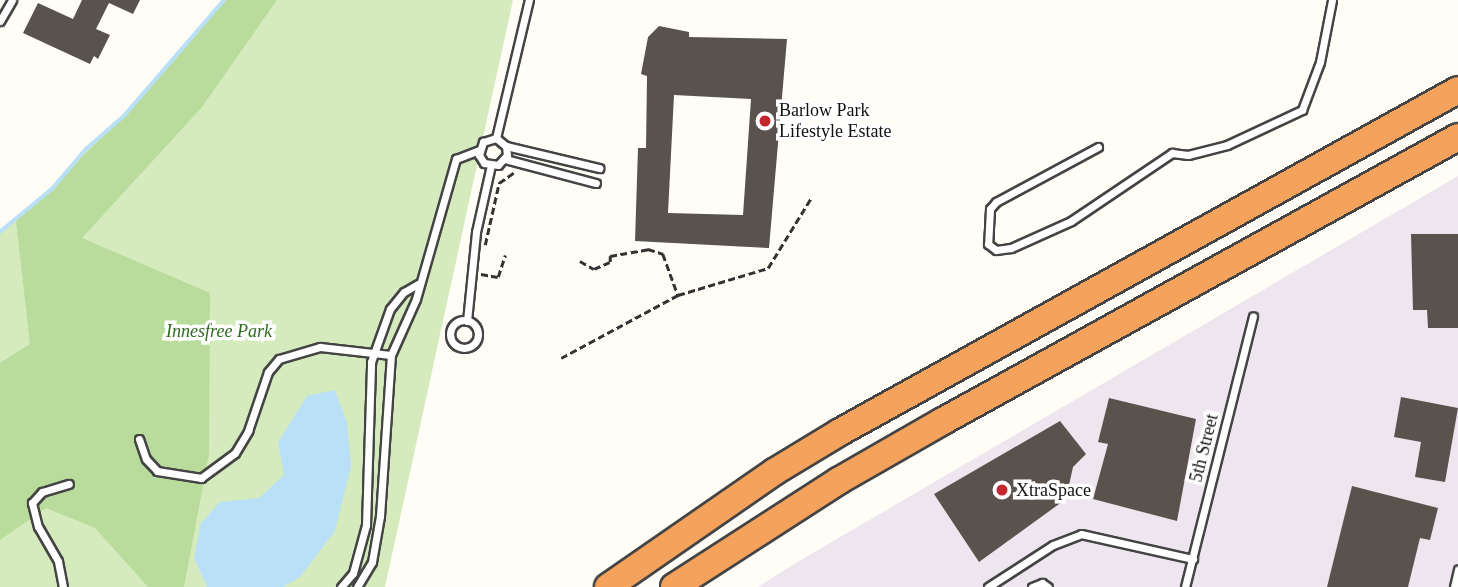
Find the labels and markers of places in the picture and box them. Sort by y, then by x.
place label: Barlow Park Lifestyle Estate [779,100,891,142]
marker: Barlow Park Lifestyle Estate [757,113,773,129]
place label: XtraSpace [1016,479,1091,501]
marker: XtraSpace [994,482,1010,498]

